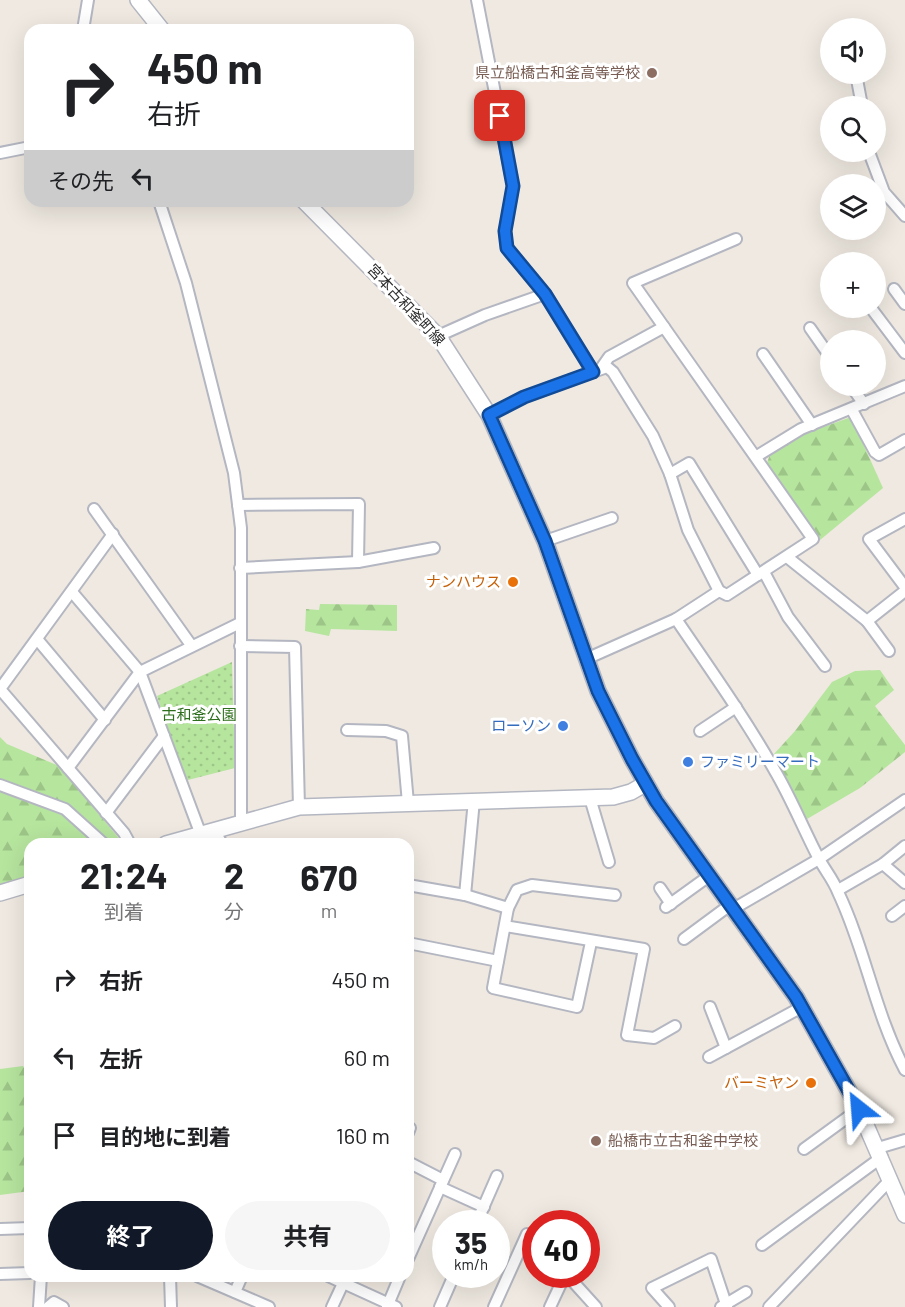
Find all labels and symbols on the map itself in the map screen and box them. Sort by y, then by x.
place label: 県立船橋古和釜高等学校 [475,63,640,81]
marker: 県立船橋古和釜高等学校 [645,66,659,80]
pin [474,90,525,141]
street label: 宮本古和釜町線 [364,260,449,349]
place label: ナンハウス [426,572,501,590]
marker: ナンハウス [506,575,520,589]
park label: 古和釜公園 [161,705,237,723]
place label: ローソン [491,716,551,734]
marker: ローソン [556,719,570,733]
place label: ファミリーマート [700,752,820,770]
marker: ファミリーマート [681,755,695,769]
place label: バーミヤン [724,1073,799,1091]
marker: バーミヤン [804,1076,818,1090]
position arrow [827,1077,891,1141]
place label: 船橋市立古和釜中学校 [608,1131,758,1149]
marker: 船橋市立古和釜中学校 [589,1134,603,1148]
speed limit sign: 40 [522,1210,600,1288]

